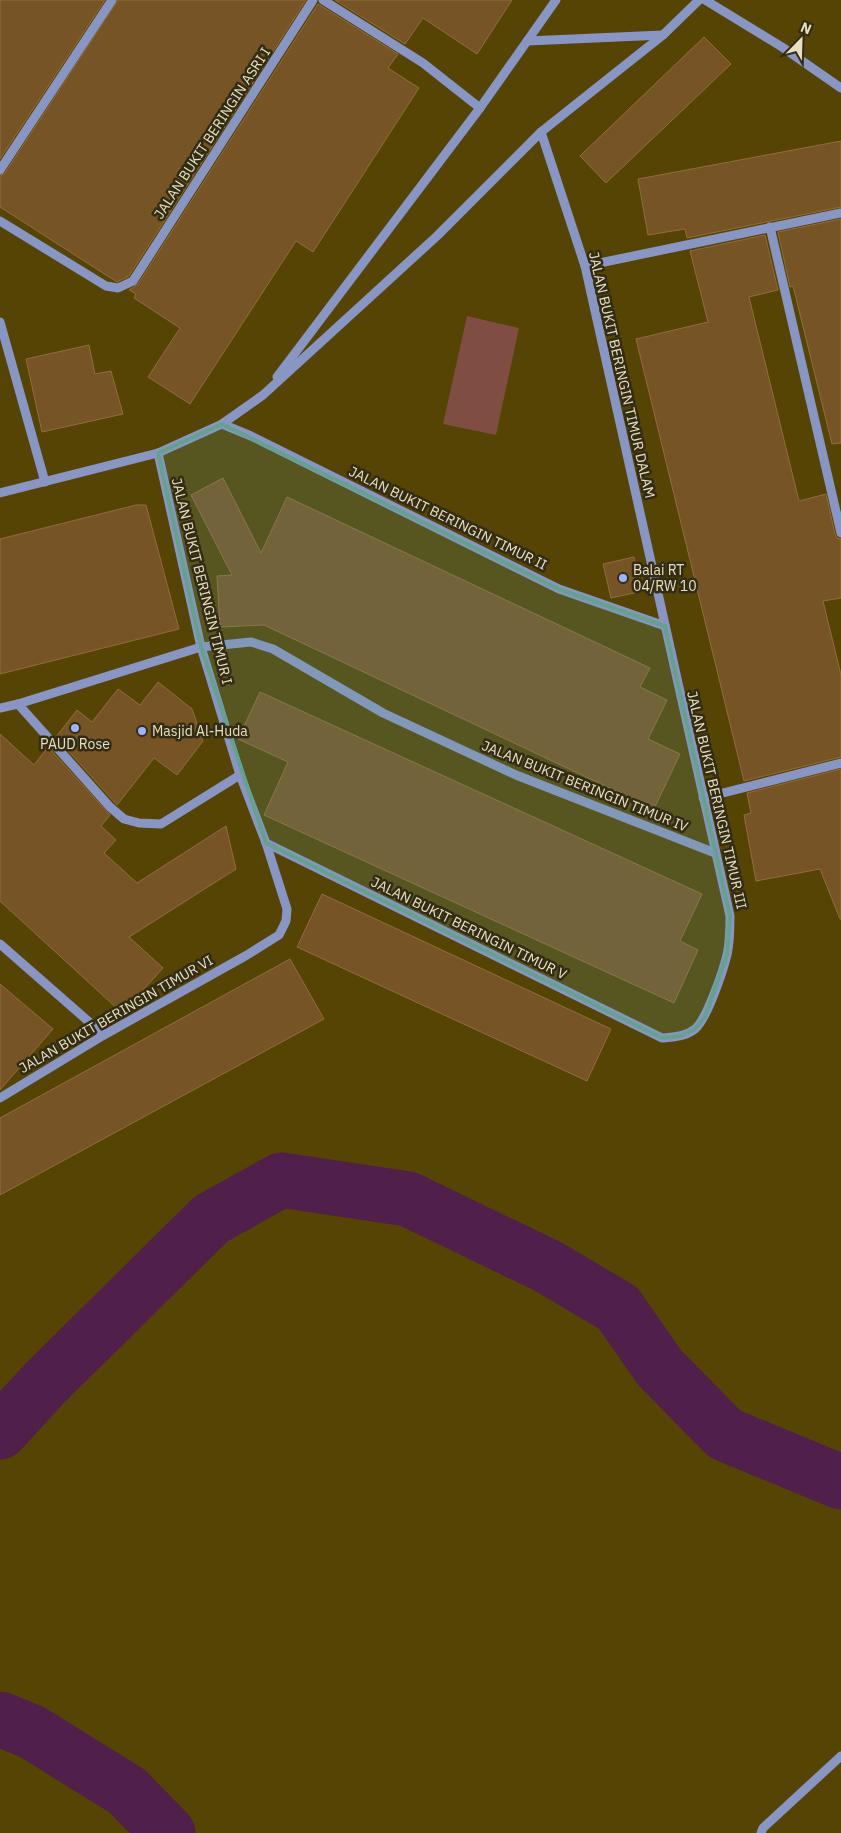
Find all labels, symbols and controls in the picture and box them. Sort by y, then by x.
north arrow [776,15,826,65]
text: N [798,18,814,38]
street label: JALAN BUKIT BERINGIN ASRI I [150,44,274,222]
street label: JALAN BUKIT BERINGIN TIMUR DALAM [585,250,659,500]
street label: JALAN BUKIT BERINGIN TIMUR II [346,462,550,574]
street label: JALAN BUKIT BERINGIN TIMUR I [168,476,236,686]
place label: Balai RT 04/RW 10 [633,561,697,595]
marker: Balai RT 04/RW 10 [617,572,629,584]
street label: JALAN BUKIT BERINGIN TIMUR III [683,689,751,911]
marker: PAUD Rose [69,722,81,734]
place label: Masjid Al-Huda [152,722,248,740]
marker: Masjid Al-Huda [136,725,148,737]
place label: PAUD Rose [40,735,110,753]
street label: JALAN BUKIT BERINGIN TIMUR IV [479,736,691,836]
street label: JALAN BUKIT BERINGIN TIMUR V [368,873,570,983]
street label: JALAN BUKIT BERINGIN TIMUR VI [16,951,216,1077]

